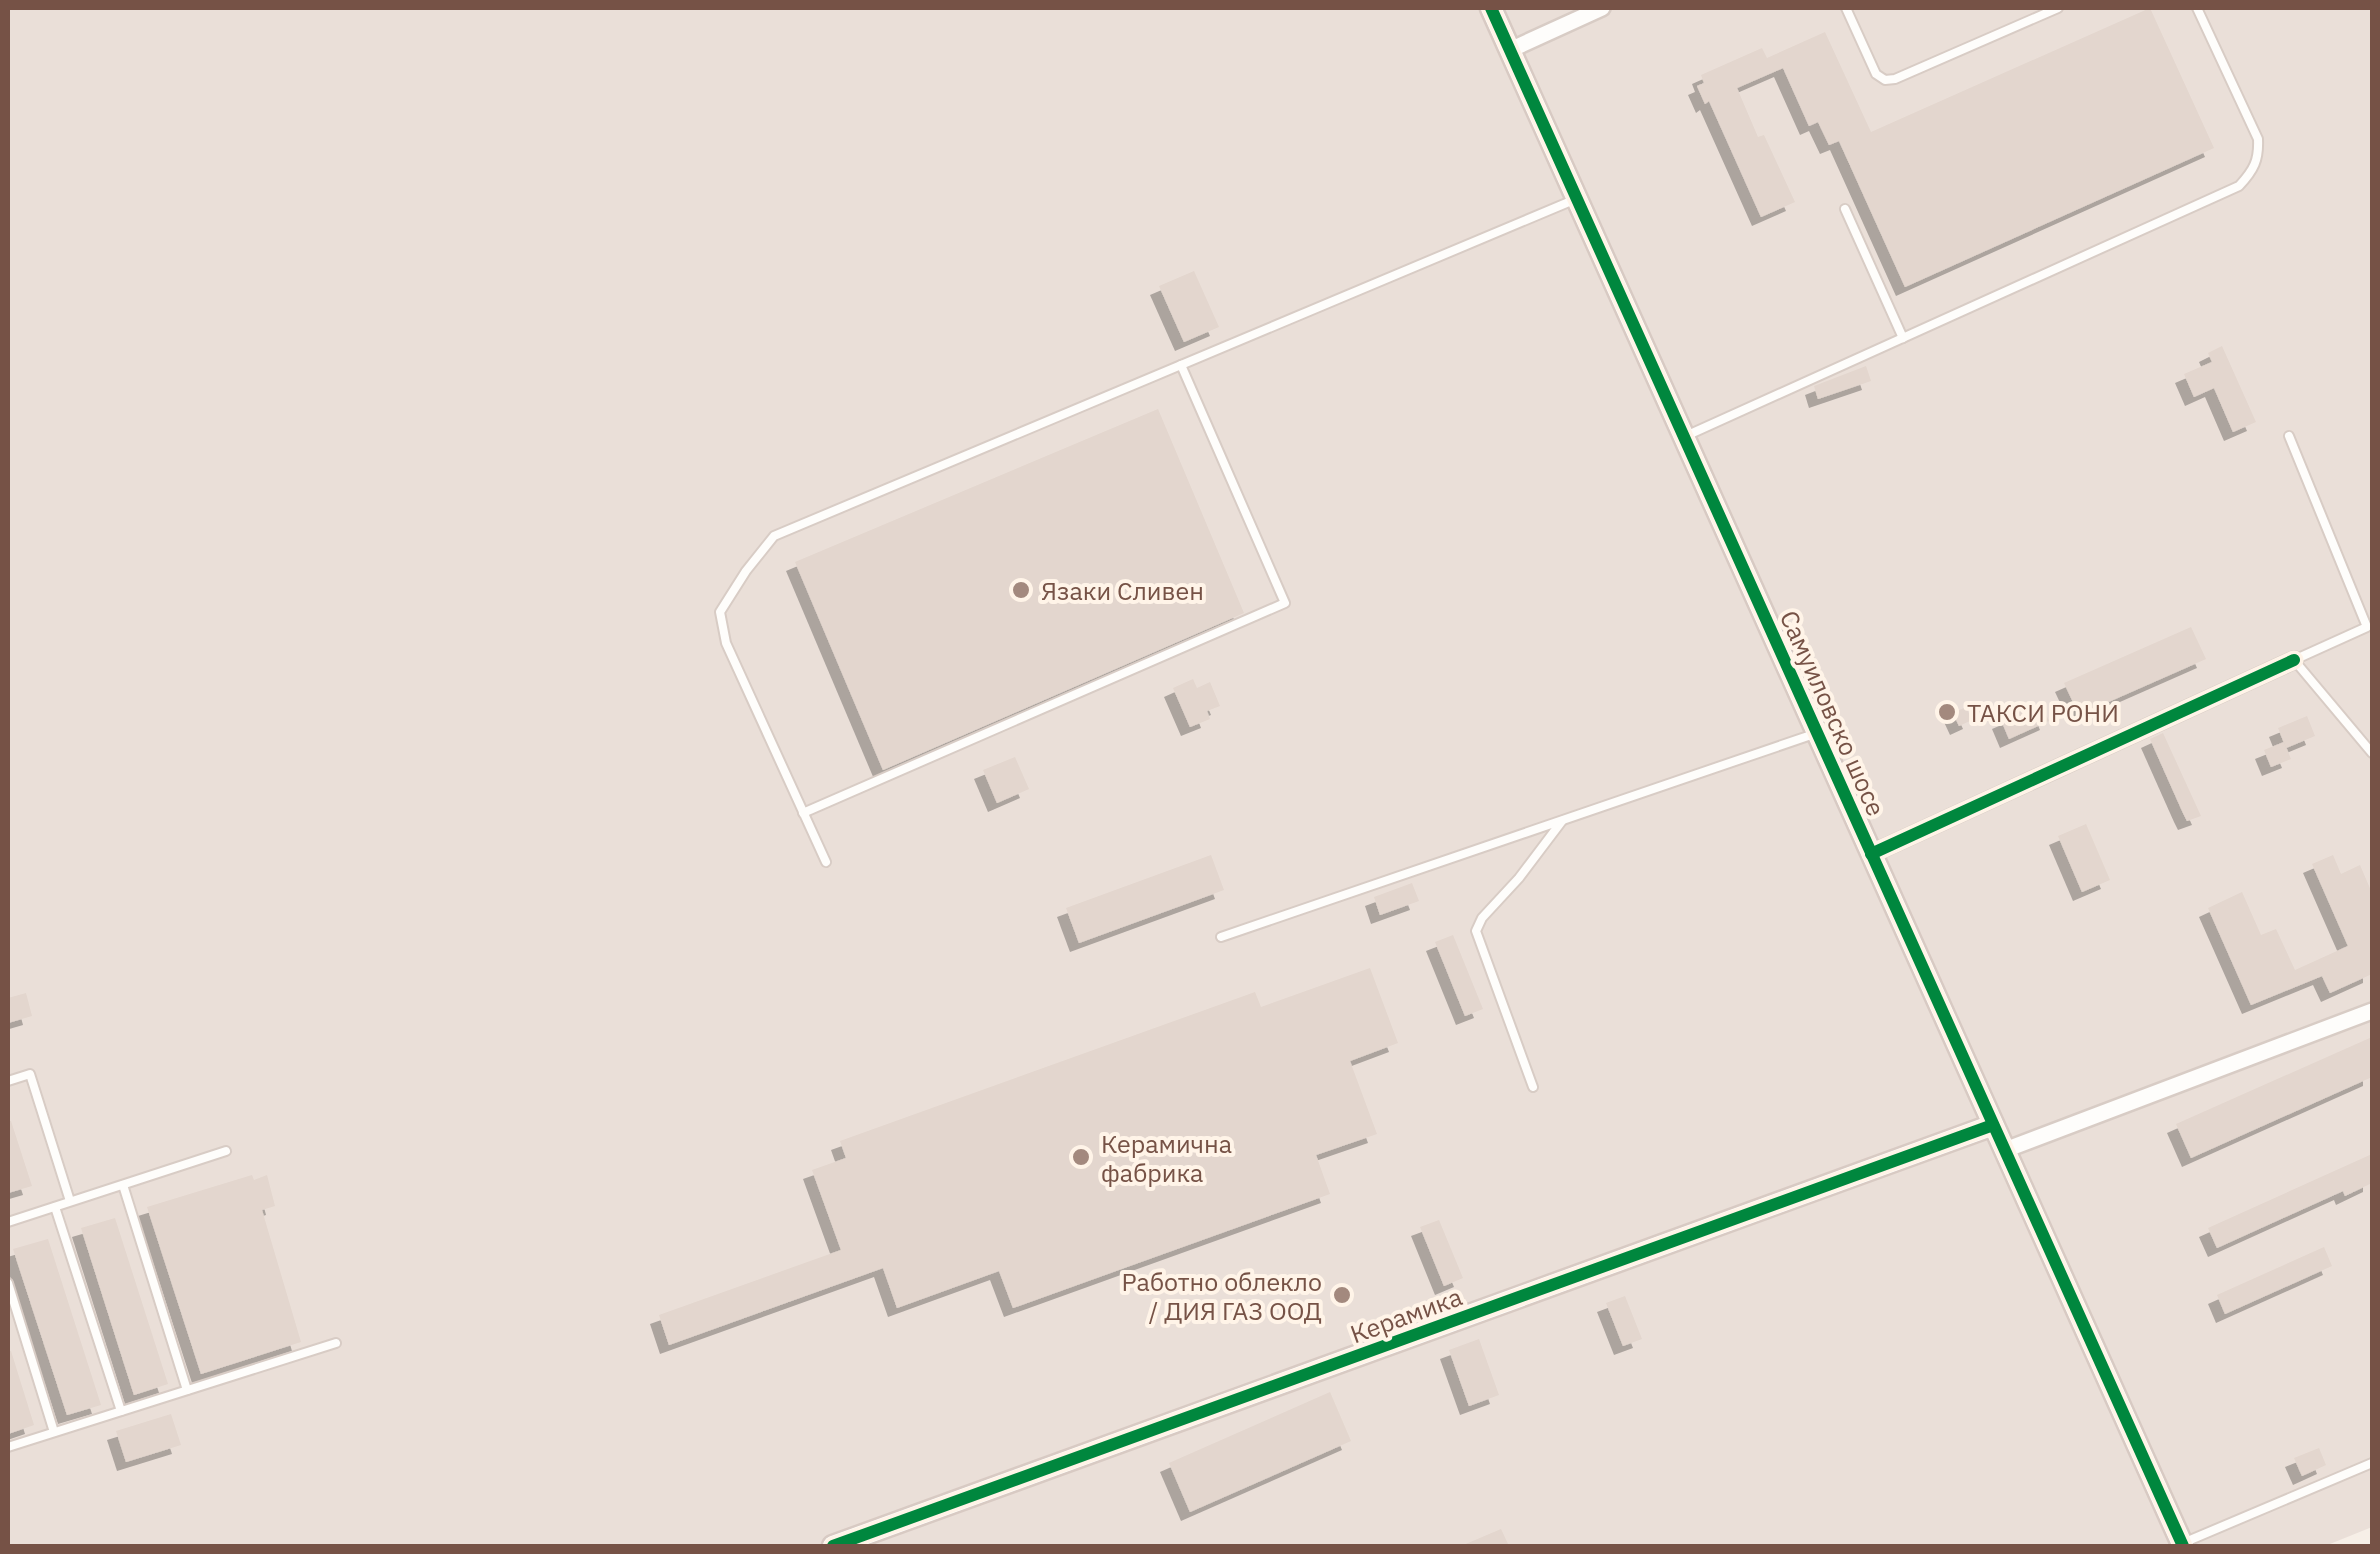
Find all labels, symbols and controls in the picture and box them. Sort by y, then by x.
place label: Язаки Сливен [1041,574,1204,607]
marker: Язаки Сливен [1010,579,1032,601]
street label: Самуиловско шосе [1773,605,1893,821]
place label: ТАКСИ РОНИ [1967,696,2119,729]
marker: ТАКСИ РОНИ [1936,701,1958,723]
place label: Керамична фабрика [1101,1127,1232,1189]
marker: Керамична фабрика [1070,1146,1092,1168]
place label: Работно облекло / ДИЯ ГАЗ ООД [1122,1265,1322,1327]
street label: Керамика [1346,1280,1466,1350]
marker: Работно облекло / ДИЯ ГАЗ ООД [1331,1284,1353,1306]

